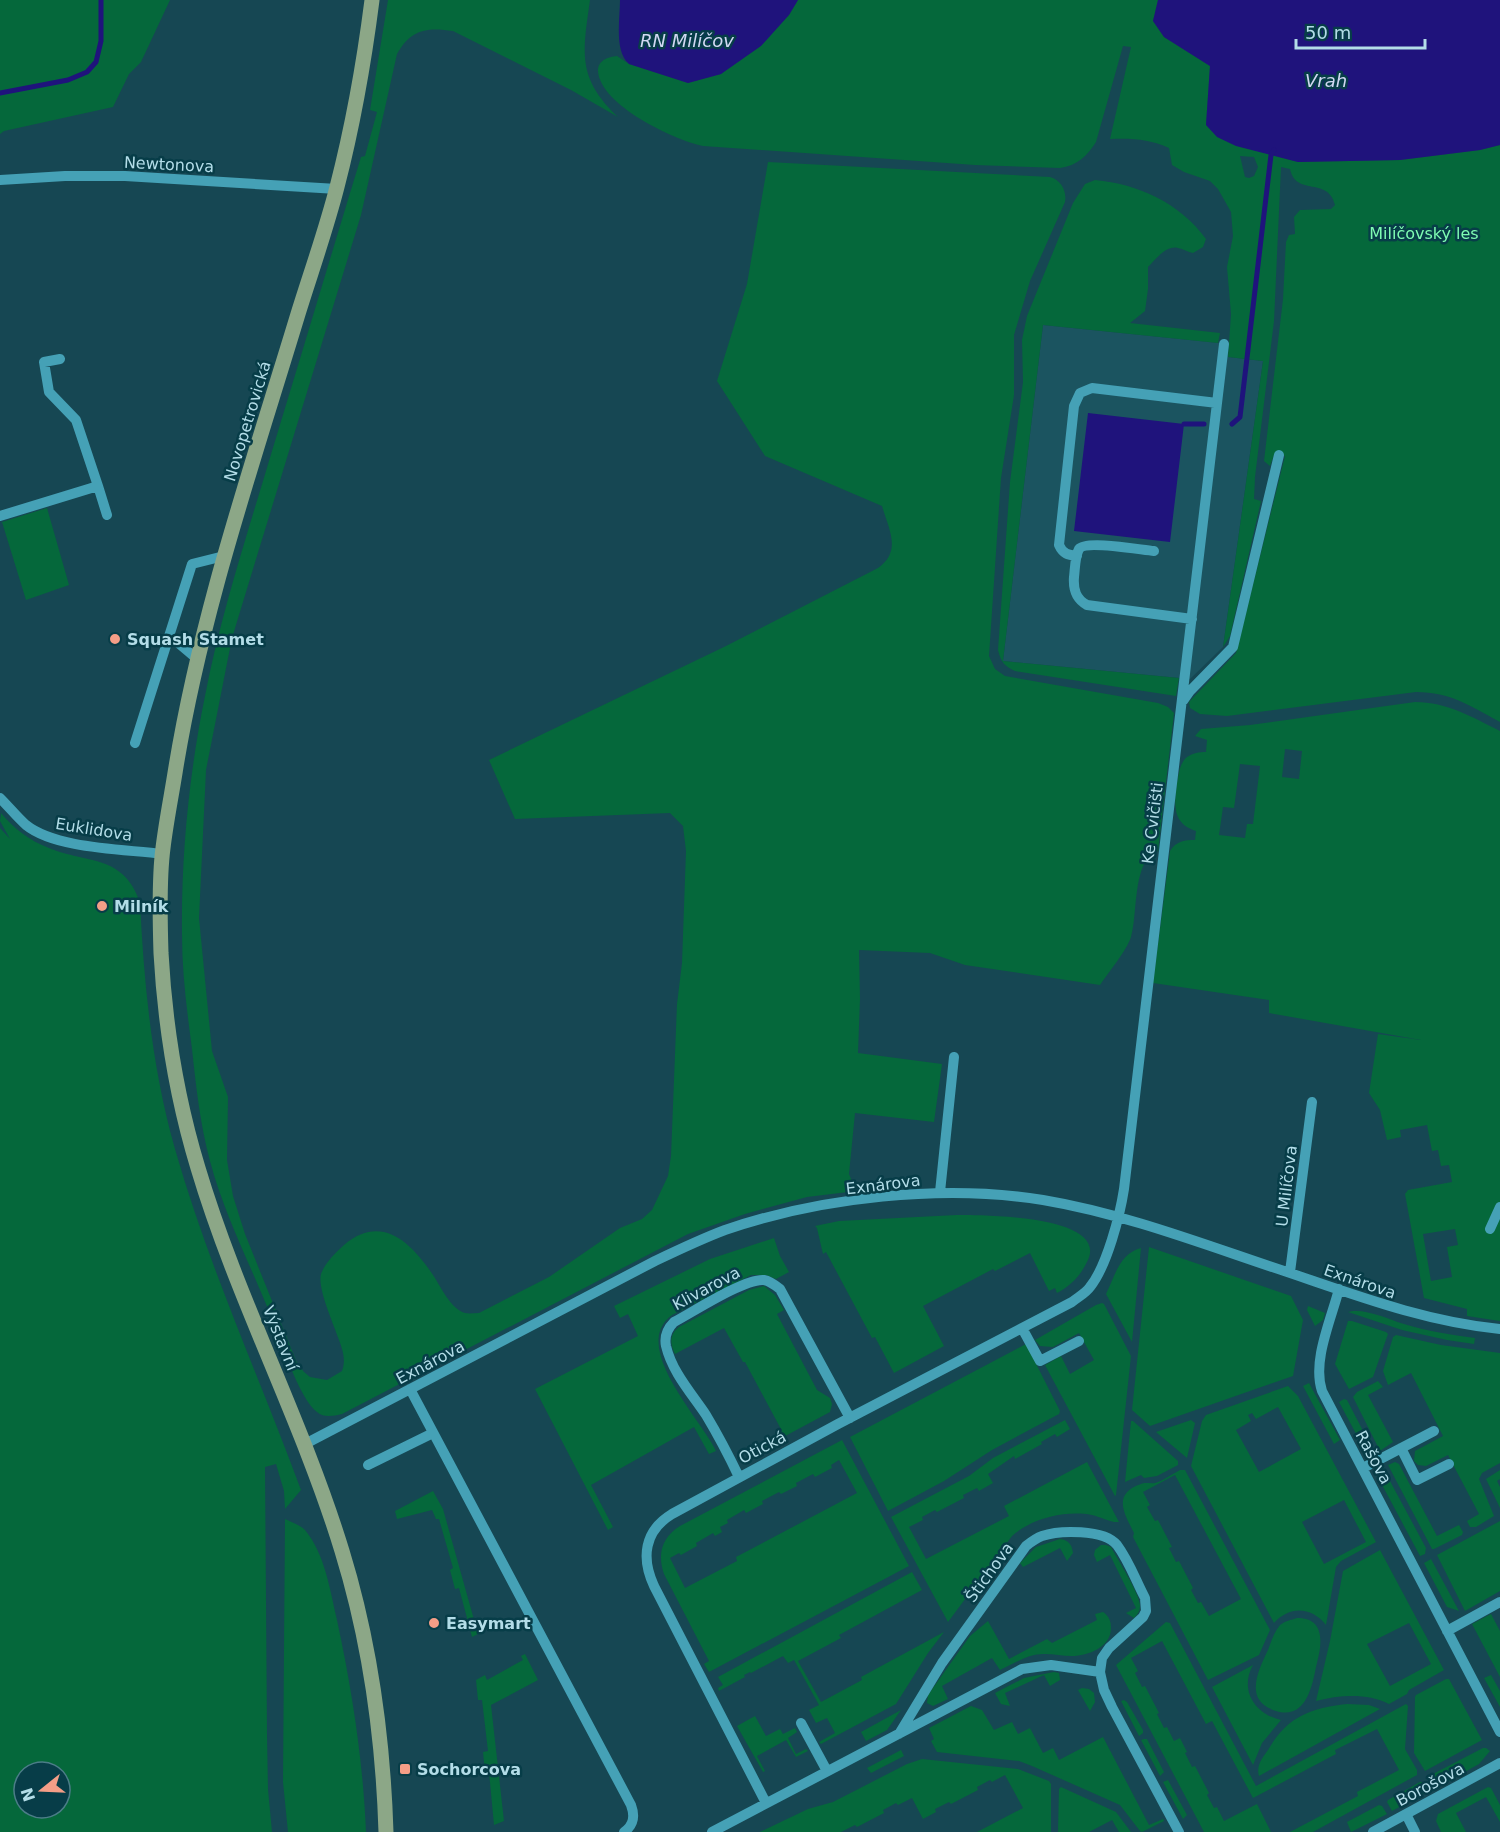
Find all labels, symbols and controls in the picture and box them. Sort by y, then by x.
scale bar [1296,12,1425,50]
text: 50 m [1305,22,1351,43]
water label: RN Milíčov [640,30,734,51]
water label: Vrah [1305,70,1347,91]
street label: Newtonova [123,153,214,176]
park label: Milíčovský les [1369,224,1479,243]
street label: Novopetrovická [220,359,275,484]
place label: Squash Stamet [127,630,264,649]
marker: Squash Stamet [108,632,122,646]
street label: Ke Cvičišti [1138,781,1167,865]
street label: Euklidova [54,814,134,845]
place label: Milník [114,897,169,916]
marker: Milník [95,899,109,913]
street label: U Milíčova [1272,1144,1301,1228]
street label: Exnárova [845,1171,921,1198]
street label: Exnárova [1321,1260,1398,1303]
street label: Klivarova [669,1263,743,1314]
street label: Výstavní [259,1303,302,1374]
street label: Exnárova [393,1336,468,1388]
street label: Otická [735,1427,789,1468]
street label: Rašova [1352,1427,1396,1487]
street label: Štichova [961,1539,1017,1606]
place label: Easymart [446,1614,531,1633]
marker: Easymart [427,1616,441,1630]
street label: Borošova [1393,1759,1467,1810]
north arrow [12,1760,72,1820]
place label: Sochorcova [417,1760,521,1779]
marker: Sochorcova [398,1762,412,1776]
text: N [17,1785,39,1804]

